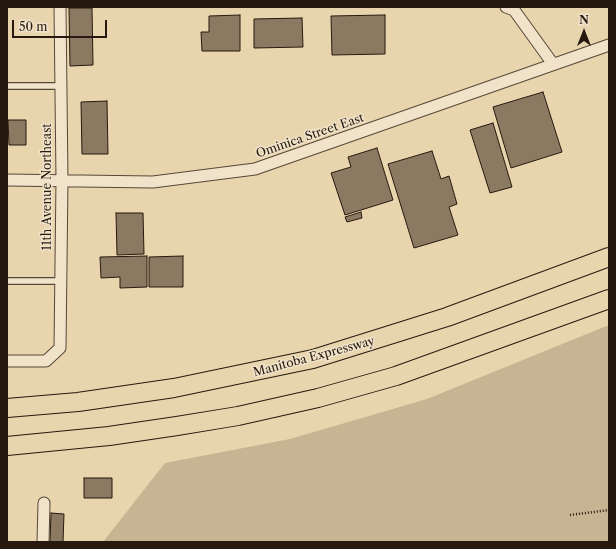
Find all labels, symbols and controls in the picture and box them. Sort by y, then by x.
scale bar [14,12,109,38]
north arrow [564,12,604,52]
text: N [579,13,589,27]
text: 50 m [19,19,48,34]
street label: Ominica Street East [254,111,366,161]
street label: 11th Avenue Northeast [41,123,55,251]
street label: Manitoba Expressway [252,334,376,380]

